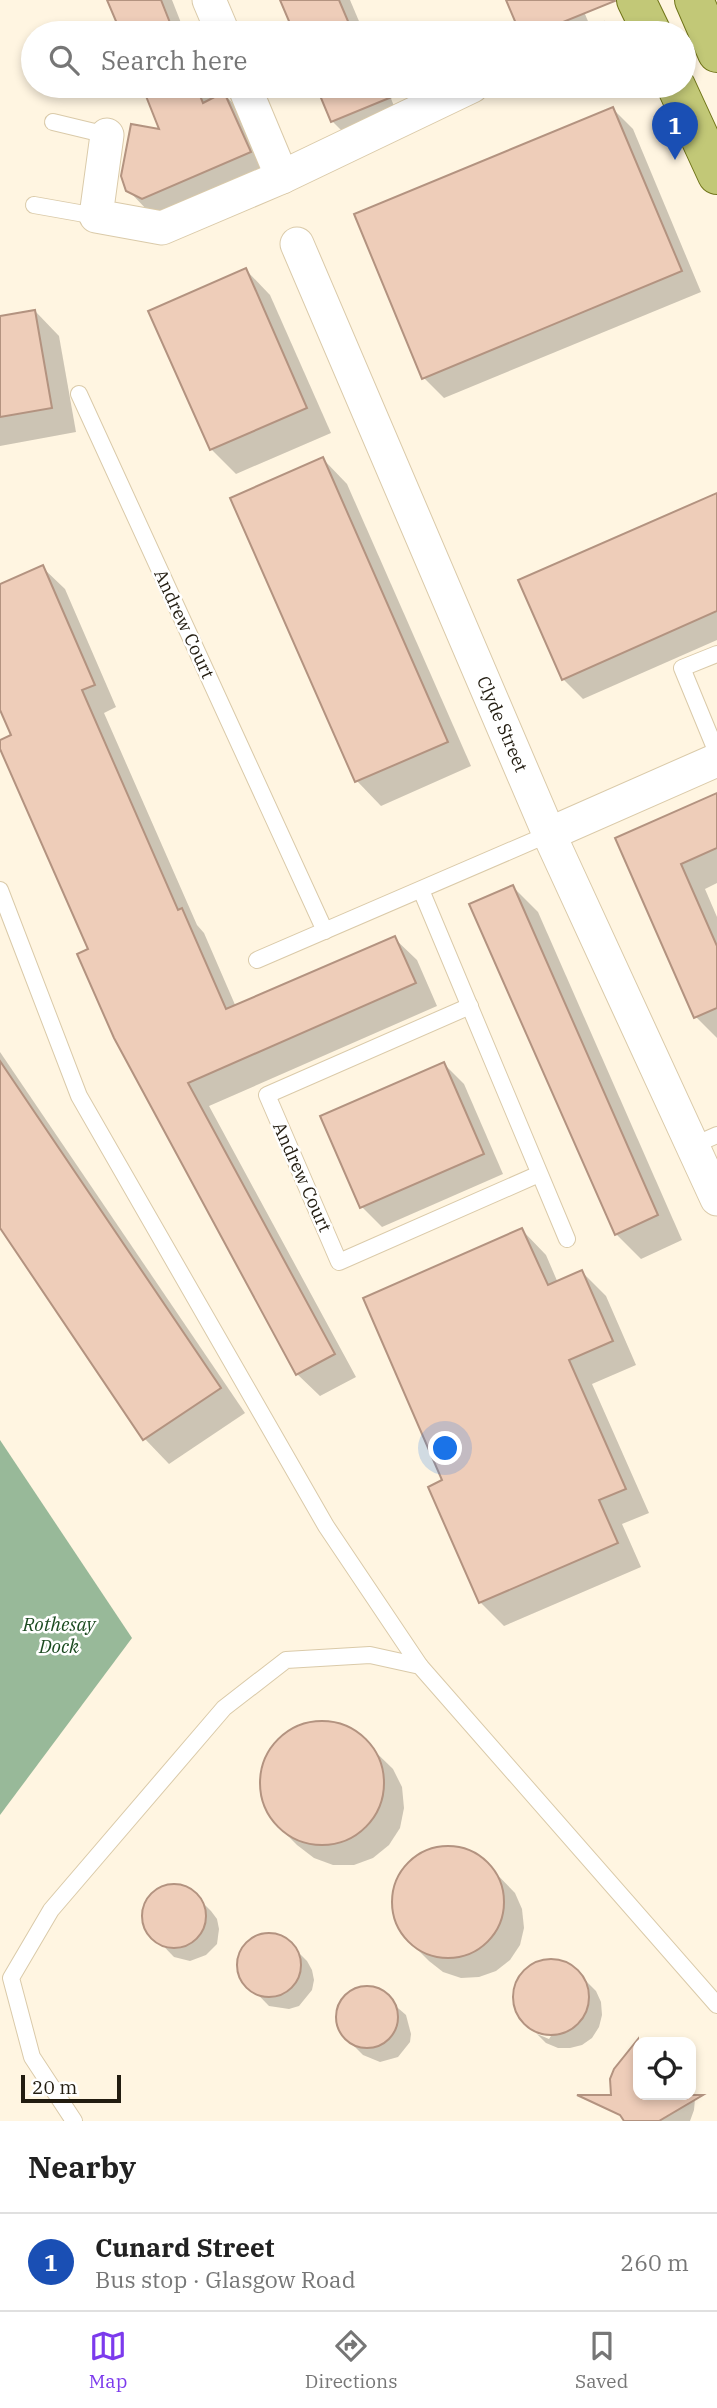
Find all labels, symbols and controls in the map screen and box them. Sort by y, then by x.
search box [21,21,696,98]
icon: search [45,41,83,79]
text: Search here [101,43,247,77]
pin: 1 [652,102,698,160]
street label: Andrew Court [149,566,220,682]
street label: Clyde Street [472,672,533,775]
street label: Andrew Court [268,1118,337,1235]
your location [428,1431,462,1465]
water label: Rothesay Dock [22,1612,97,1658]
map controls [633,2037,696,2100]
button: locate [633,2037,696,2100]
scale bar [21,2072,121,2104]
text: 20 m [32,2075,77,2099]
text: Nearby [28,2147,136,2186]
text: Cunard Street [95,2230,274,2264]
text: 1 [44,2247,58,2277]
text: 260 m [620,2247,689,2277]
text: Bus stop · Glasgow Road [95,2264,356,2294]
tab: Map [89,2327,127,2393]
tab: Directions [305,2327,398,2393]
tab: Saved [575,2327,628,2393]

